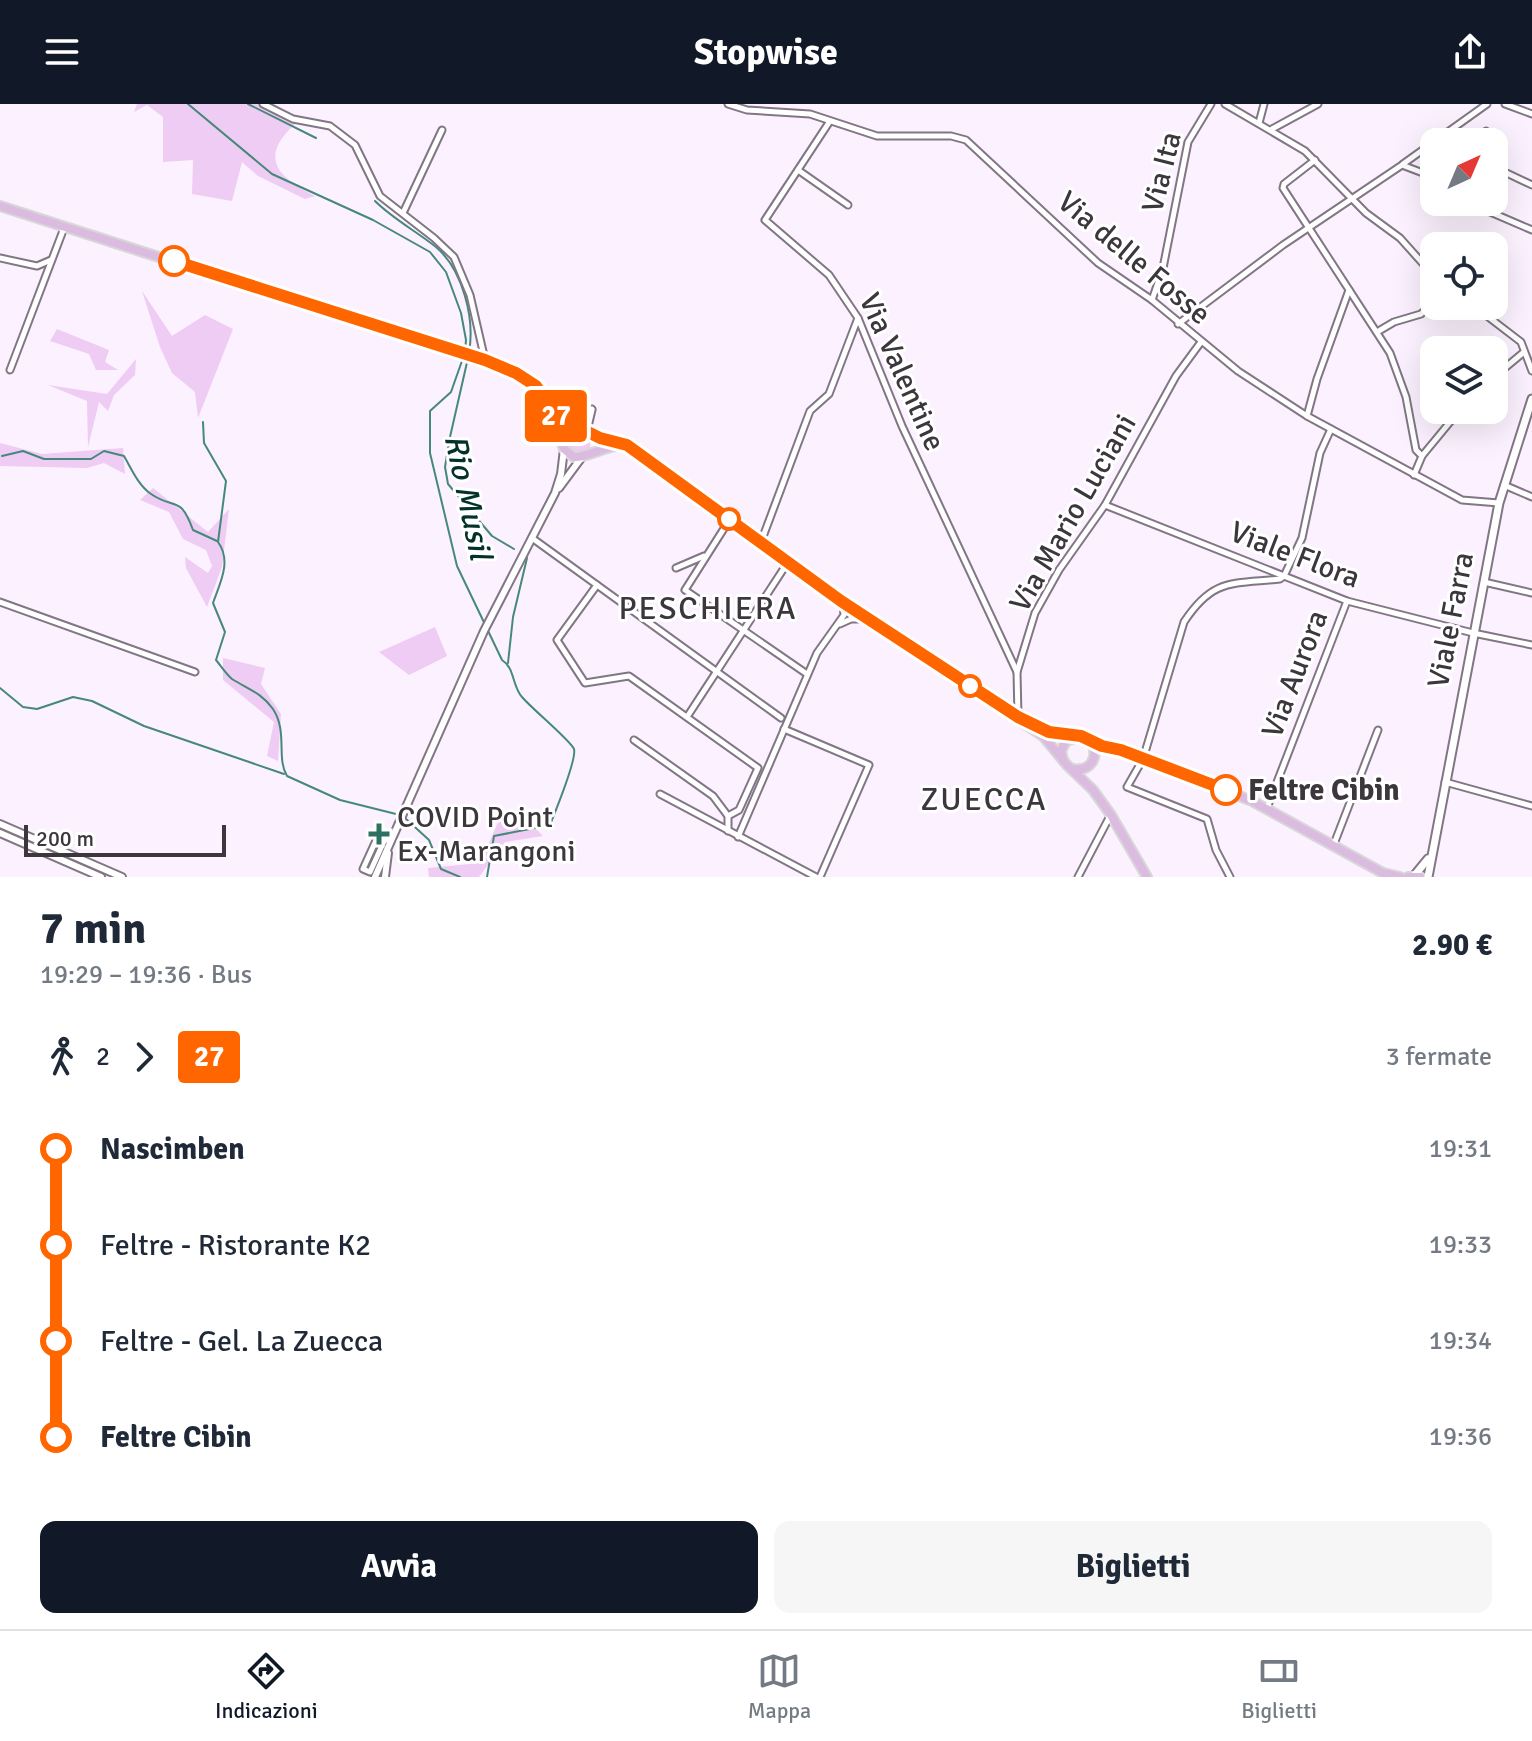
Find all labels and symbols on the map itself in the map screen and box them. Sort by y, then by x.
street label: Via Ita [1134,128,1190,216]
north arrow [1420,128,1508,216]
street label: Via delle Fosse [1050,183,1218,333]
unlabelled marker [159,246,189,276]
street label: Via Valentine [851,287,953,457]
line badge: 27 [520,390,592,442]
street label: Via Mario Luciani [1001,408,1145,618]
water label: Rio Musil [436,431,501,566]
unlabelled marker [718,508,740,530]
street label: Viale Flora [1225,513,1365,597]
street label: Viale Farra [1420,549,1482,691]
district label: PESCHIERA [618,589,798,628]
street label: Via Aurora [1254,605,1336,743]
unlabelled marker [959,675,981,697]
place label: Feltre Cibin [1248,772,1400,809]
marker: Feltre Cibin [1211,775,1241,805]
district label: ZUECCA [920,780,1048,819]
place label: COVID Point Ex-Marangoni [397,799,576,870]
scale bar [24,821,226,857]
marker: COVID Point Ex-Marangoni [368,823,390,845]

